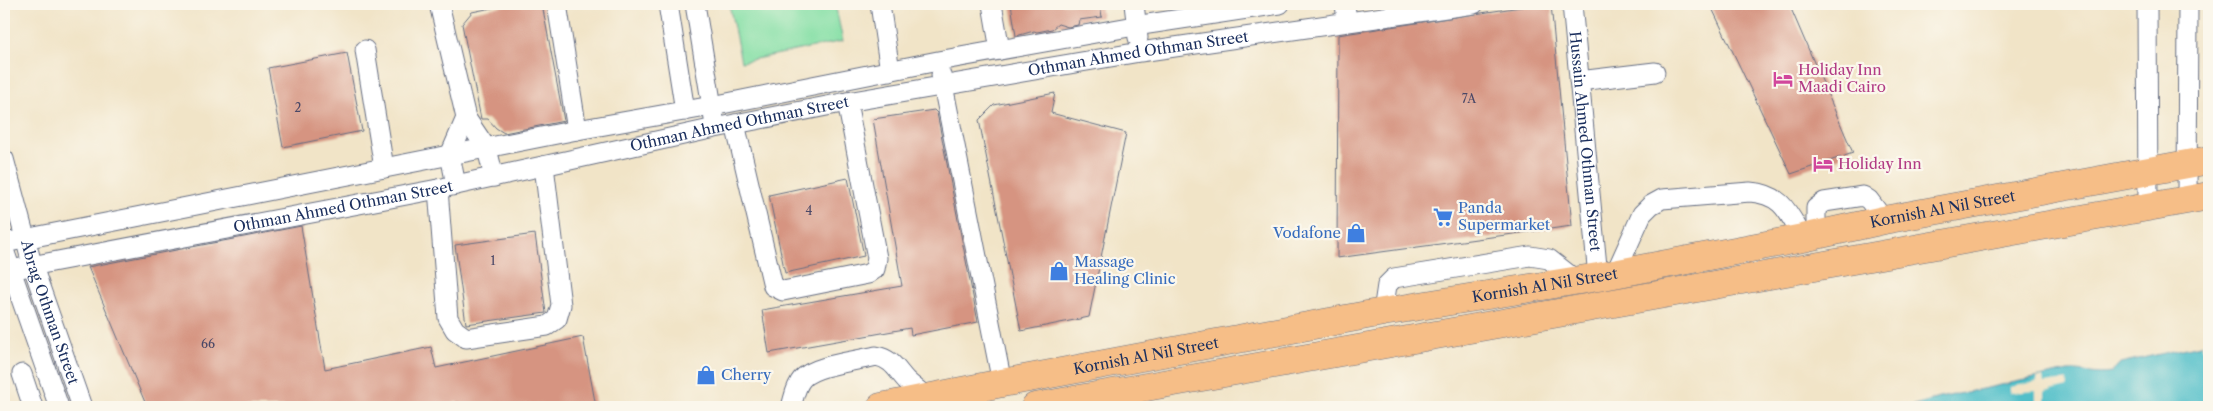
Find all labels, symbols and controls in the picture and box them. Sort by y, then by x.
street label: Othman Ahmed Othman Street [1026,26,1250,80]
street label: Hussain Ahmed Othman Street [1566,30,1606,253]
place label: Holiday Inn Maadi Cairo [1798,60,1886,96]
hotel icon: Holiday Inn Maadi Cairo [1772,68,1794,90]
house number: 7A [1462,91,1477,106]
street label: Othman Ahmed Othman Street [628,92,851,155]
house number: 2 [295,100,302,115]
hotel icon: Holiday Inn [1812,153,1834,175]
place label: Holiday Inn [1838,154,1922,173]
street label: Othman Ahmed Othman Street [232,176,455,237]
street label: Kornish Al Nil Street [1868,186,2017,232]
place label: Panda Supermarket [1458,198,1551,234]
house number: 4 [806,203,813,218]
supermarket icon: Panda Supermarket [1432,206,1454,228]
shop icon: Vodafone [1345,222,1367,244]
place label: Vodafone [1272,223,1341,242]
street label: Abrag Othman Street [17,237,84,387]
place label: Massage Healing Clinic [1074,252,1176,288]
house number: 1 [490,253,496,268]
shop icon: Massage Healing Clinic [1048,260,1070,282]
street label: Kornish Al Nil Street [1471,263,1620,306]
street label: Kornish Al Nil Street [1072,333,1221,378]
house number: 66 [201,336,215,351]
shop icon: Cherry [695,364,717,386]
place label: Cherry [721,365,772,384]

